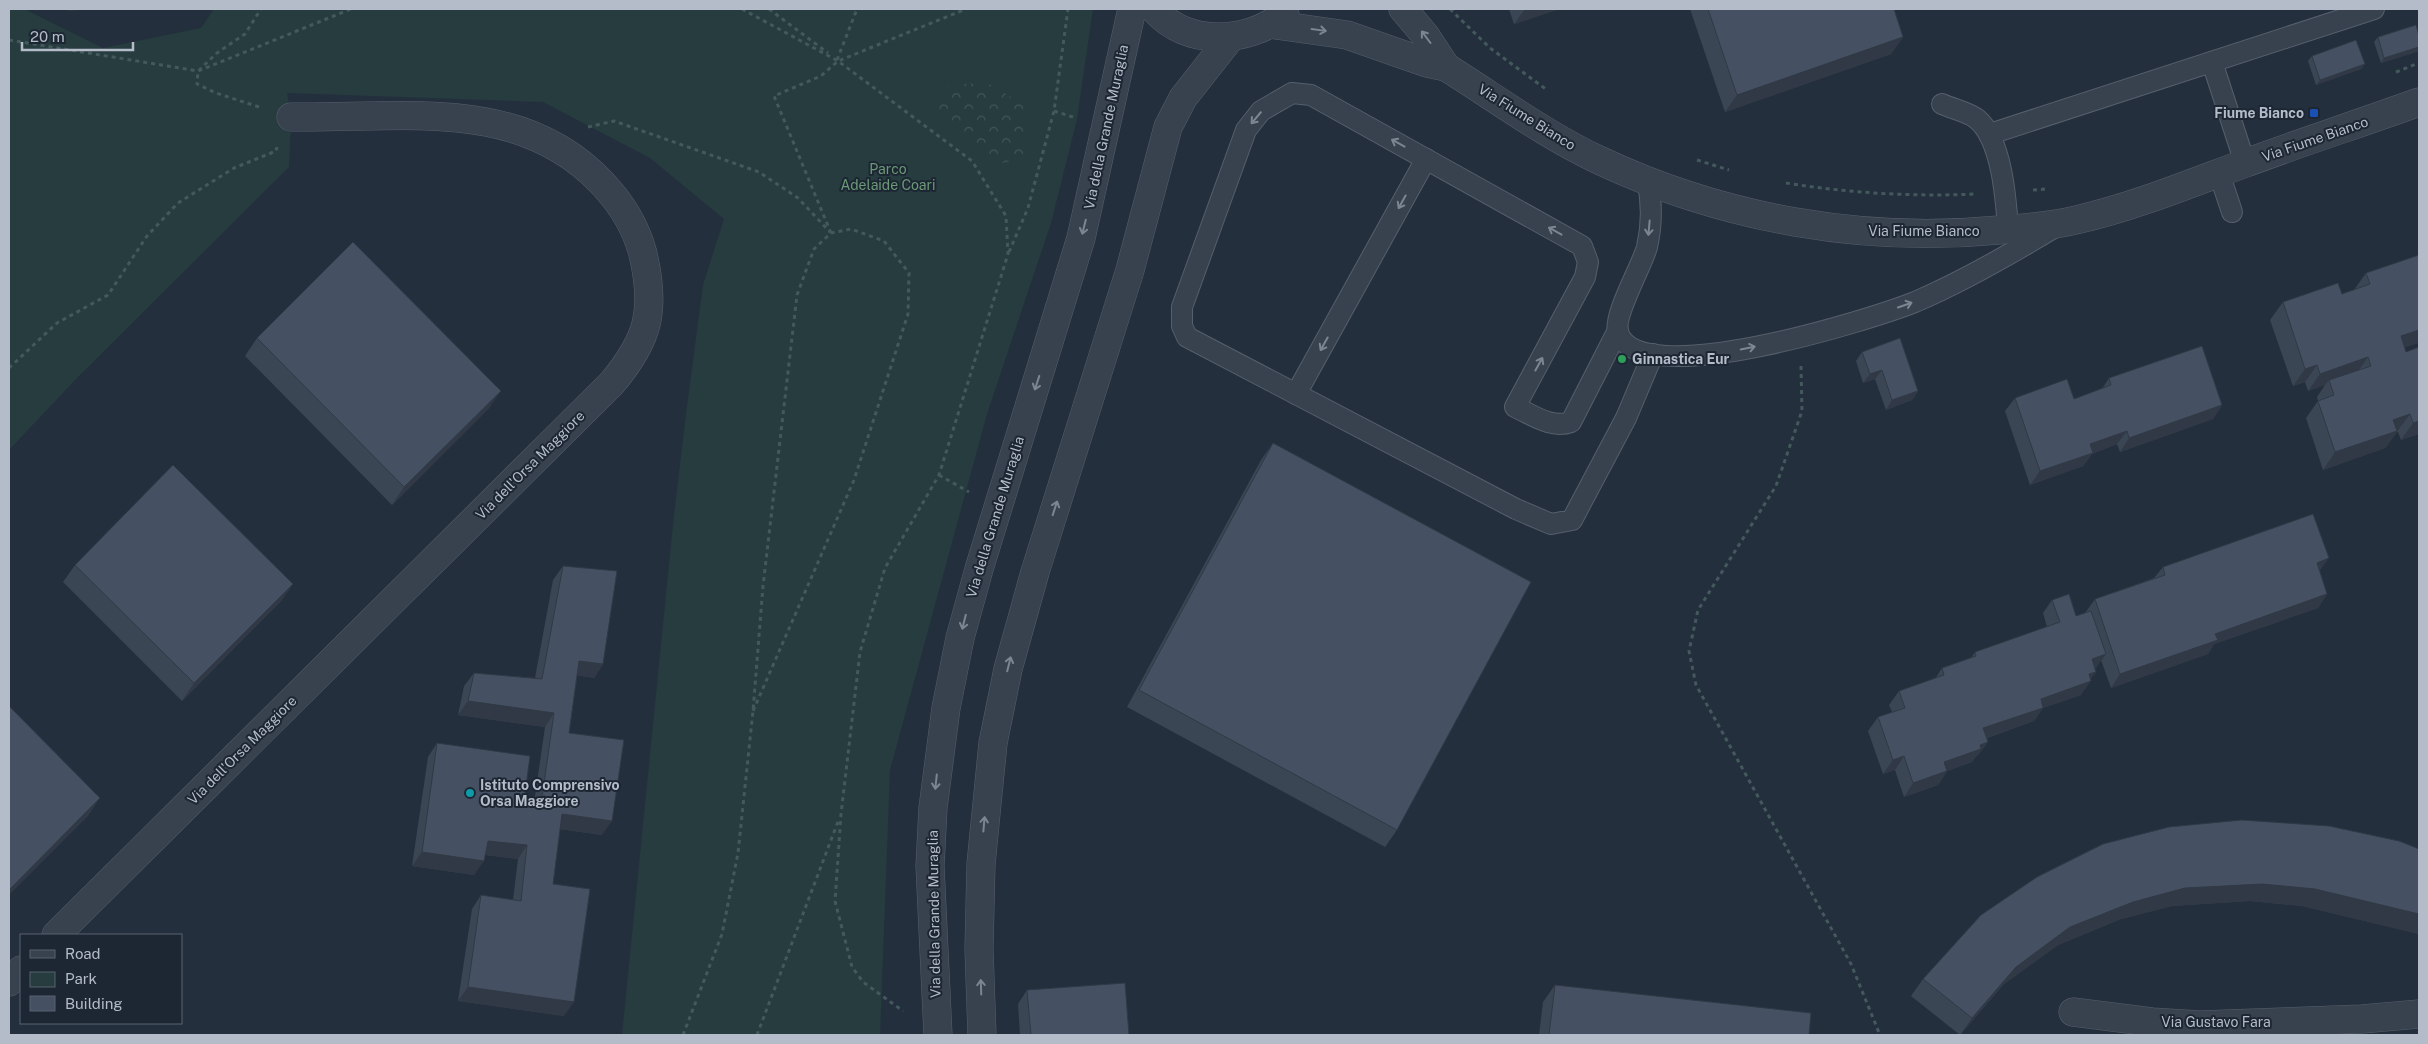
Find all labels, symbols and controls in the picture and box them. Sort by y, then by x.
scale bar [22,20,134,52]
one-way arrow [1310,26,1326,36]
text: 20 m [30,28,65,45]
one-way arrow [1421,30,1431,44]
street label: Via della Grande Muraglia [1081,43,1131,211]
street label: Via Fiume Bianco [1475,81,1579,153]
place label: Fiume Bianco [2214,105,2304,121]
marker: Fiume Bianco [2308,107,2320,119]
one-way arrow [1250,111,1261,124]
street label: Via Fiume Bianco [2260,113,2370,165]
one-way arrow [1391,138,1405,148]
park label: Parco Adelaide Coari [840,161,936,193]
one-way arrow [1397,194,1407,209]
one-way arrow [1079,219,1088,235]
one-way arrow [1644,219,1654,235]
street label: Via Fiume Bianco [1868,223,1980,239]
one-way arrow [1548,226,1563,235]
one-way arrow [1897,300,1912,309]
one-way arrow [1319,337,1329,351]
one-way arrow [1740,343,1756,353]
place label: Ginnastica Eur [1632,351,1730,367]
marker: Ginnastica Eur [1616,353,1628,365]
one-way arrow [1534,357,1544,372]
one-way arrow [1032,375,1041,390]
street label: Via dell'Orsa Maggiore [472,407,588,523]
street label: Via della Grande Muraglia [963,434,1027,600]
one-way arrow [1051,501,1060,516]
one-way arrow [959,613,968,629]
one-way arrow [1005,656,1014,672]
street label: Via dell'Orsa Maggiore [184,692,300,808]
one-way arrow [931,774,941,790]
place label: Istituto Comprensivo Orsa Maggiore [480,777,620,809]
marker: Istituto Comprensivo Orsa Maggiore [464,787,476,799]
one-way arrow [979,817,989,833]
street label: Via della Grande Muraglia [925,830,943,998]
legend [20,934,182,1024]
text: Road [65,945,101,962]
text: Park [65,970,97,987]
one-way arrow [976,979,985,995]
text: Building [65,995,123,1012]
street label: Via Gustavo Fara [2161,1014,2271,1030]

